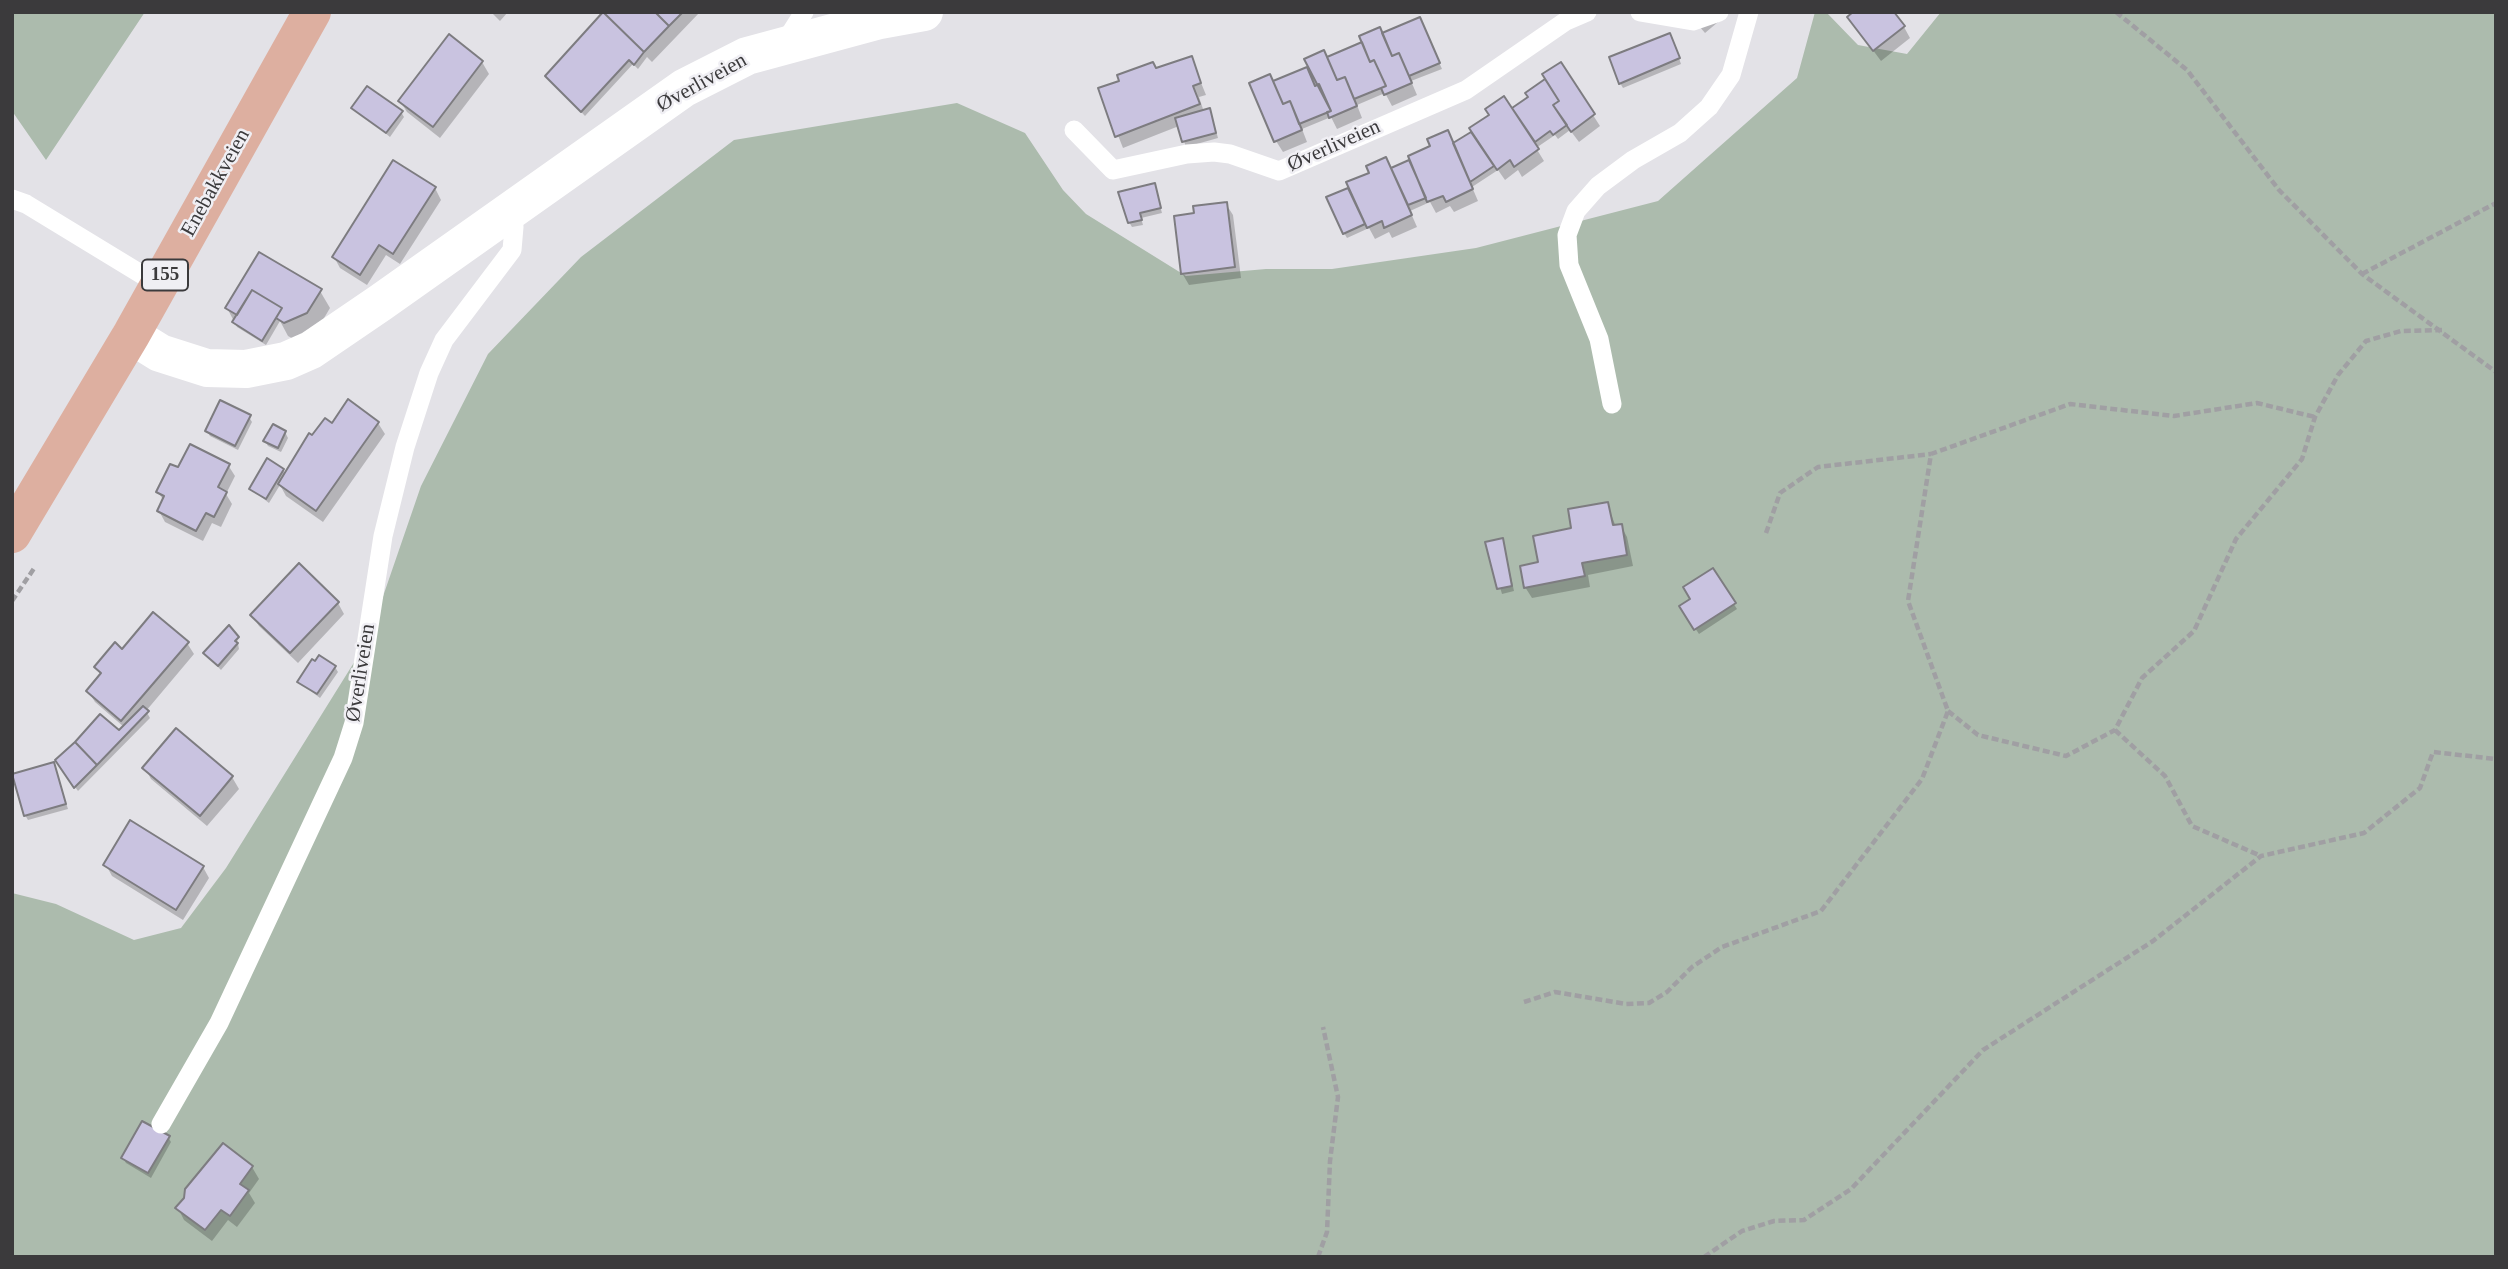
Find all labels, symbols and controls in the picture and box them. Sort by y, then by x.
street label: Øverliveien [653,48,751,118]
street label: Øverliveien [1284,114,1384,178]
street label: Enebakkveien [176,125,256,241]
road number: 155 [142,260,188,290]
street label: Øverliveien [341,622,381,724]

